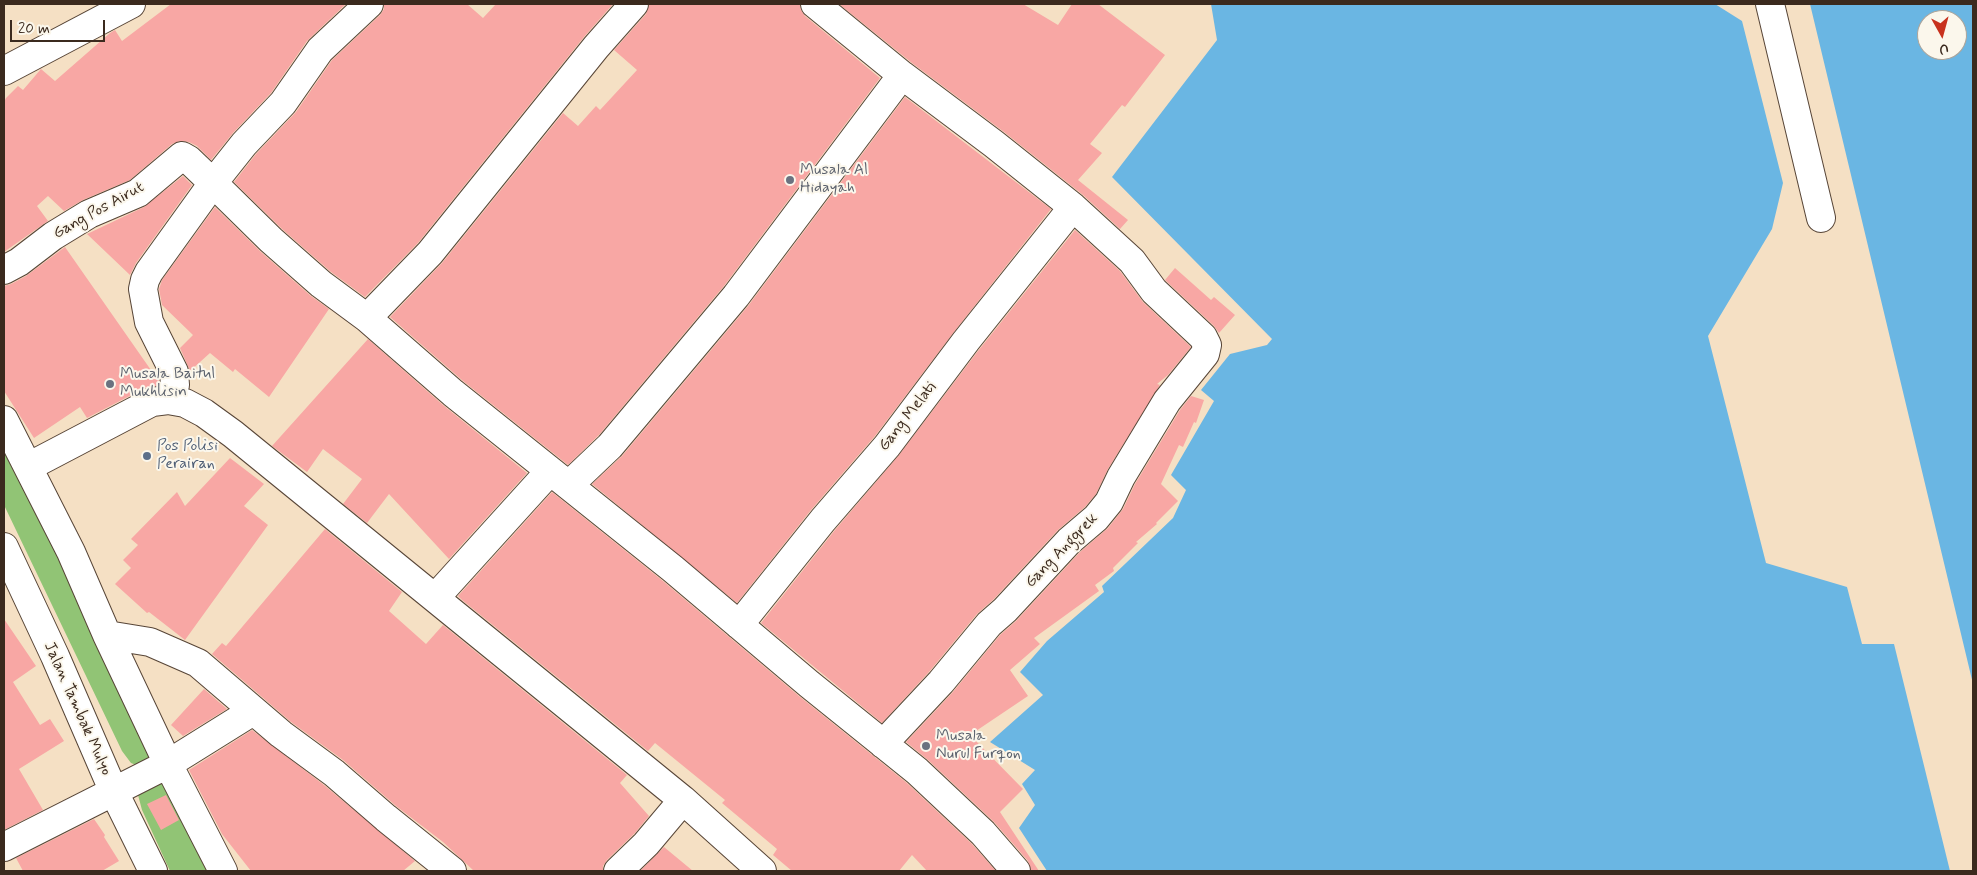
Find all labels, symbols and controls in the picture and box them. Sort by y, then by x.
scale bar [12,10,108,42]
north arrow [1917,10,1967,60]
text: 20 m [18,19,50,39]
text: U [1938,39,1949,58]
place label: Musala Al Hidayah [800,161,868,199]
marker: Musala Al Hidayah [784,174,796,186]
street label: Gang Pos Airut [50,178,148,244]
place label: Musala Baitul Mukhlisin [120,365,215,403]
marker: Musala Baitul Mukhlisin [104,378,116,390]
street label: Gang Melati [875,379,941,455]
place label: Pos Polisi Perairan [157,437,218,475]
marker: Pos Polisi Perairan [141,450,153,462]
street label: Gang Anggrek [1022,510,1102,592]
street label: Jalan Tambak Mulyo [39,639,115,779]
place label: Musala Nurul Furqon [936,727,1021,765]
marker: Musala Nurul Furqon [920,740,932,752]

